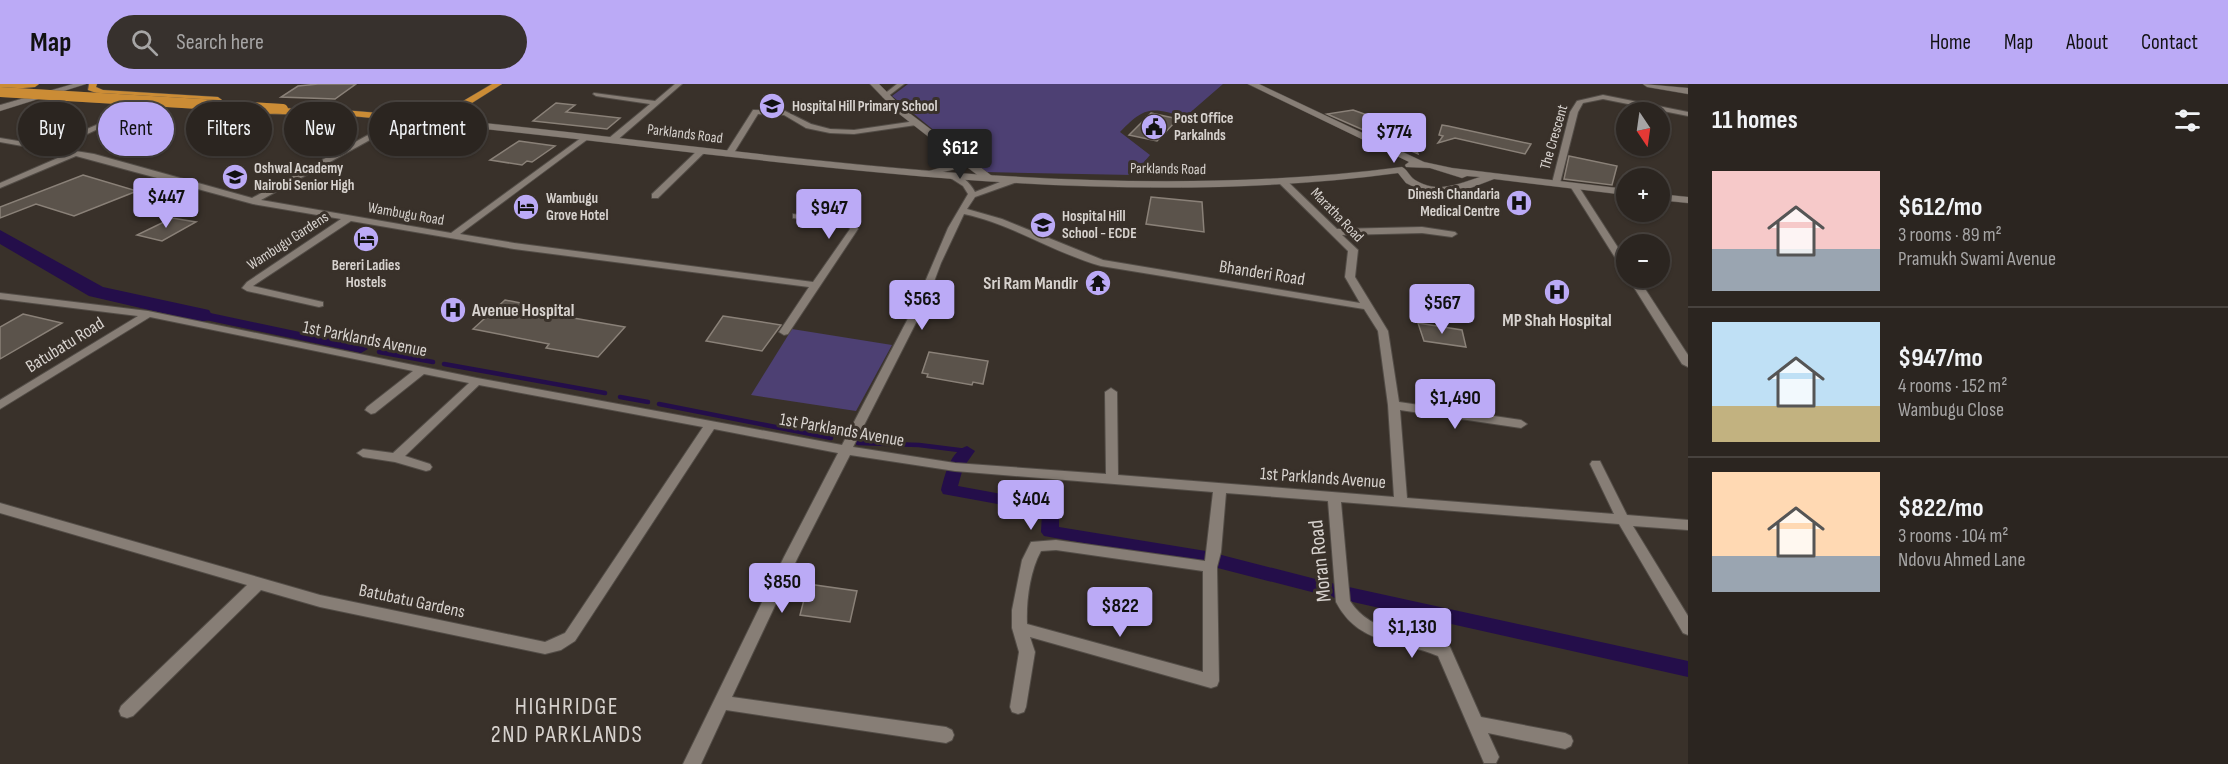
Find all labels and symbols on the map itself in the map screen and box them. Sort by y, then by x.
school or university icon: Hospital Hill Primary School [757,91,787,121]
place label: Hospital Hill Primary School [792,97,938,116]
street label: The Crescent [1536,102,1572,172]
north arrow [1616,102,1670,156]
place label: Post Office Parkalnds [1174,109,1234,145]
public building icon: Post Office Parkalnds [1139,112,1169,142]
pin: $774 [1358,113,1430,164]
street label: Parklands Road [646,120,724,148]
pin: $612 [924,129,996,180]
place label: Oshwal Academy Nairobi Senior High [254,159,355,195]
street label: Parklands Road [1130,159,1206,179]
school or university icon: Oshwal Academy Nairobi Senior High [220,162,250,192]
pin: $447 [130,178,202,229]
street label: Maratha Road [1306,184,1368,246]
place label: Dinesh Chandaria Medical Centre [1408,185,1500,221]
hospital icon: Dinesh Chandaria Medical Centre [1504,188,1534,218]
place label: Wambugu Grove Hotel [546,189,609,225]
pin: $947 [793,189,865,240]
hotel icon: Wambugu Grove Hotel [511,192,541,222]
street label: Wambugu Road [366,198,446,230]
place label: Hospital Hill School - ECDE [1062,207,1137,243]
street label: Wambugu Gardens [244,208,332,274]
school or university icon: Hospital Hill School - ECDE [1028,210,1058,240]
hotel icon: Bereri Ladies Hostels [351,224,381,254]
place label: Bereri Ladies Hostels [332,256,400,292]
street label: Bhanderi Road [1218,256,1306,290]
temple icon: Sri Ram Mandir [1083,268,1113,298]
place label: Sri Ram Mandir [983,273,1078,294]
hospital icon: MP Shah Hospital [1542,277,1572,307]
pin: $563 [886,280,958,331]
pin: $567 [1406,284,1478,335]
hospital icon: Avenue Hospital [438,295,468,325]
place label: Avenue Hospital [471,300,574,321]
place label: MP Shah Hospital [1502,310,1612,331]
street label: Batubatu Road [22,313,108,377]
street label: 1st Parklands Avenue [301,317,429,361]
pin: $1,490 [1406,379,1504,430]
street label: 1st Parklands Avenue [778,409,906,451]
street label: 1st Parklands Avenue [1259,463,1387,493]
pin: $404 [995,480,1067,531]
street label: Moran Road [1303,519,1337,603]
pin: $850 [746,563,818,614]
street label: Batubatu Gardens [357,580,467,622]
pin: $822 [1084,587,1156,638]
pin: $1,130 [1363,608,1461,659]
district label: HIGHRIDGE 2ND PARKLANDS [491,692,643,749]

